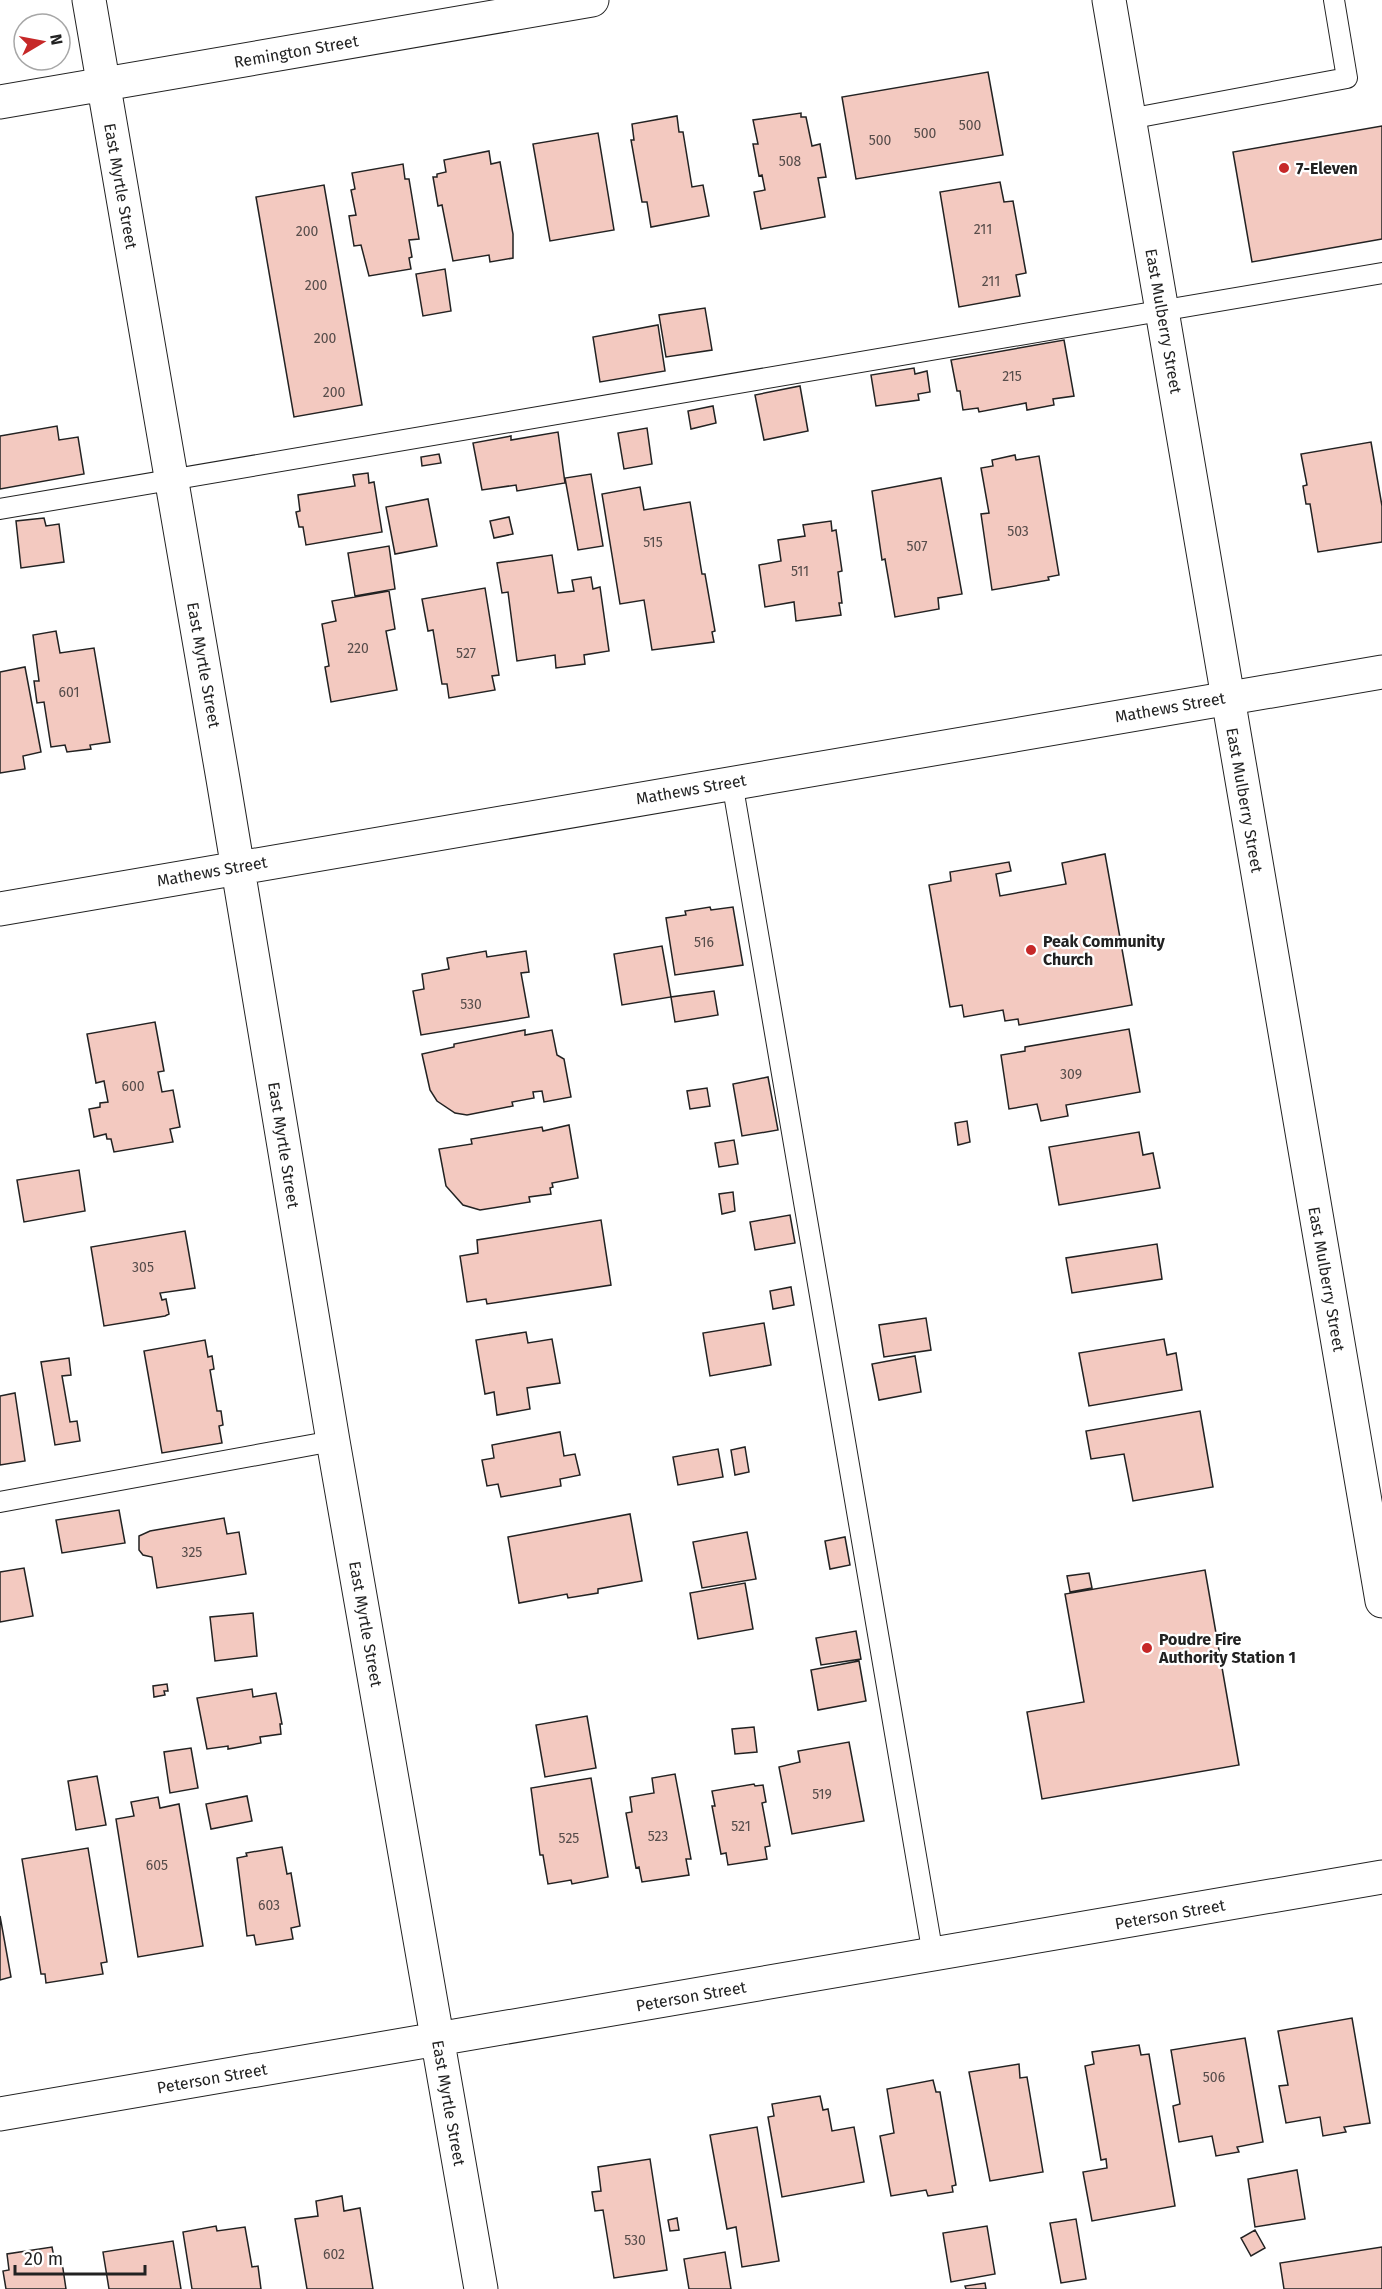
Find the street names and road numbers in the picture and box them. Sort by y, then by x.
street label: Remington Street [232,31,360,72]
street label: East Myrtle Street [100,122,141,251]
street label: East Mulberry Street [1141,247,1186,395]
street label: East Myrtle Street [183,601,224,730]
street label: Mathews Street [1113,688,1227,727]
street label: East Mulberry Street [1222,726,1267,874]
street label: Mathews Street [634,770,748,809]
street label: Mathews Street [155,852,269,891]
street label: East Myrtle Street [264,1081,303,1210]
street label: East Mulberry Street [1304,1205,1349,1353]
street label: East Myrtle Street [345,1560,386,1689]
street label: Peterson Street [1113,1895,1227,1934]
street label: Peterson Street [634,1977,748,2016]
street label: East Myrtle Street [428,2039,469,2168]
street label: Peterson Street [155,2059,269,2098]

